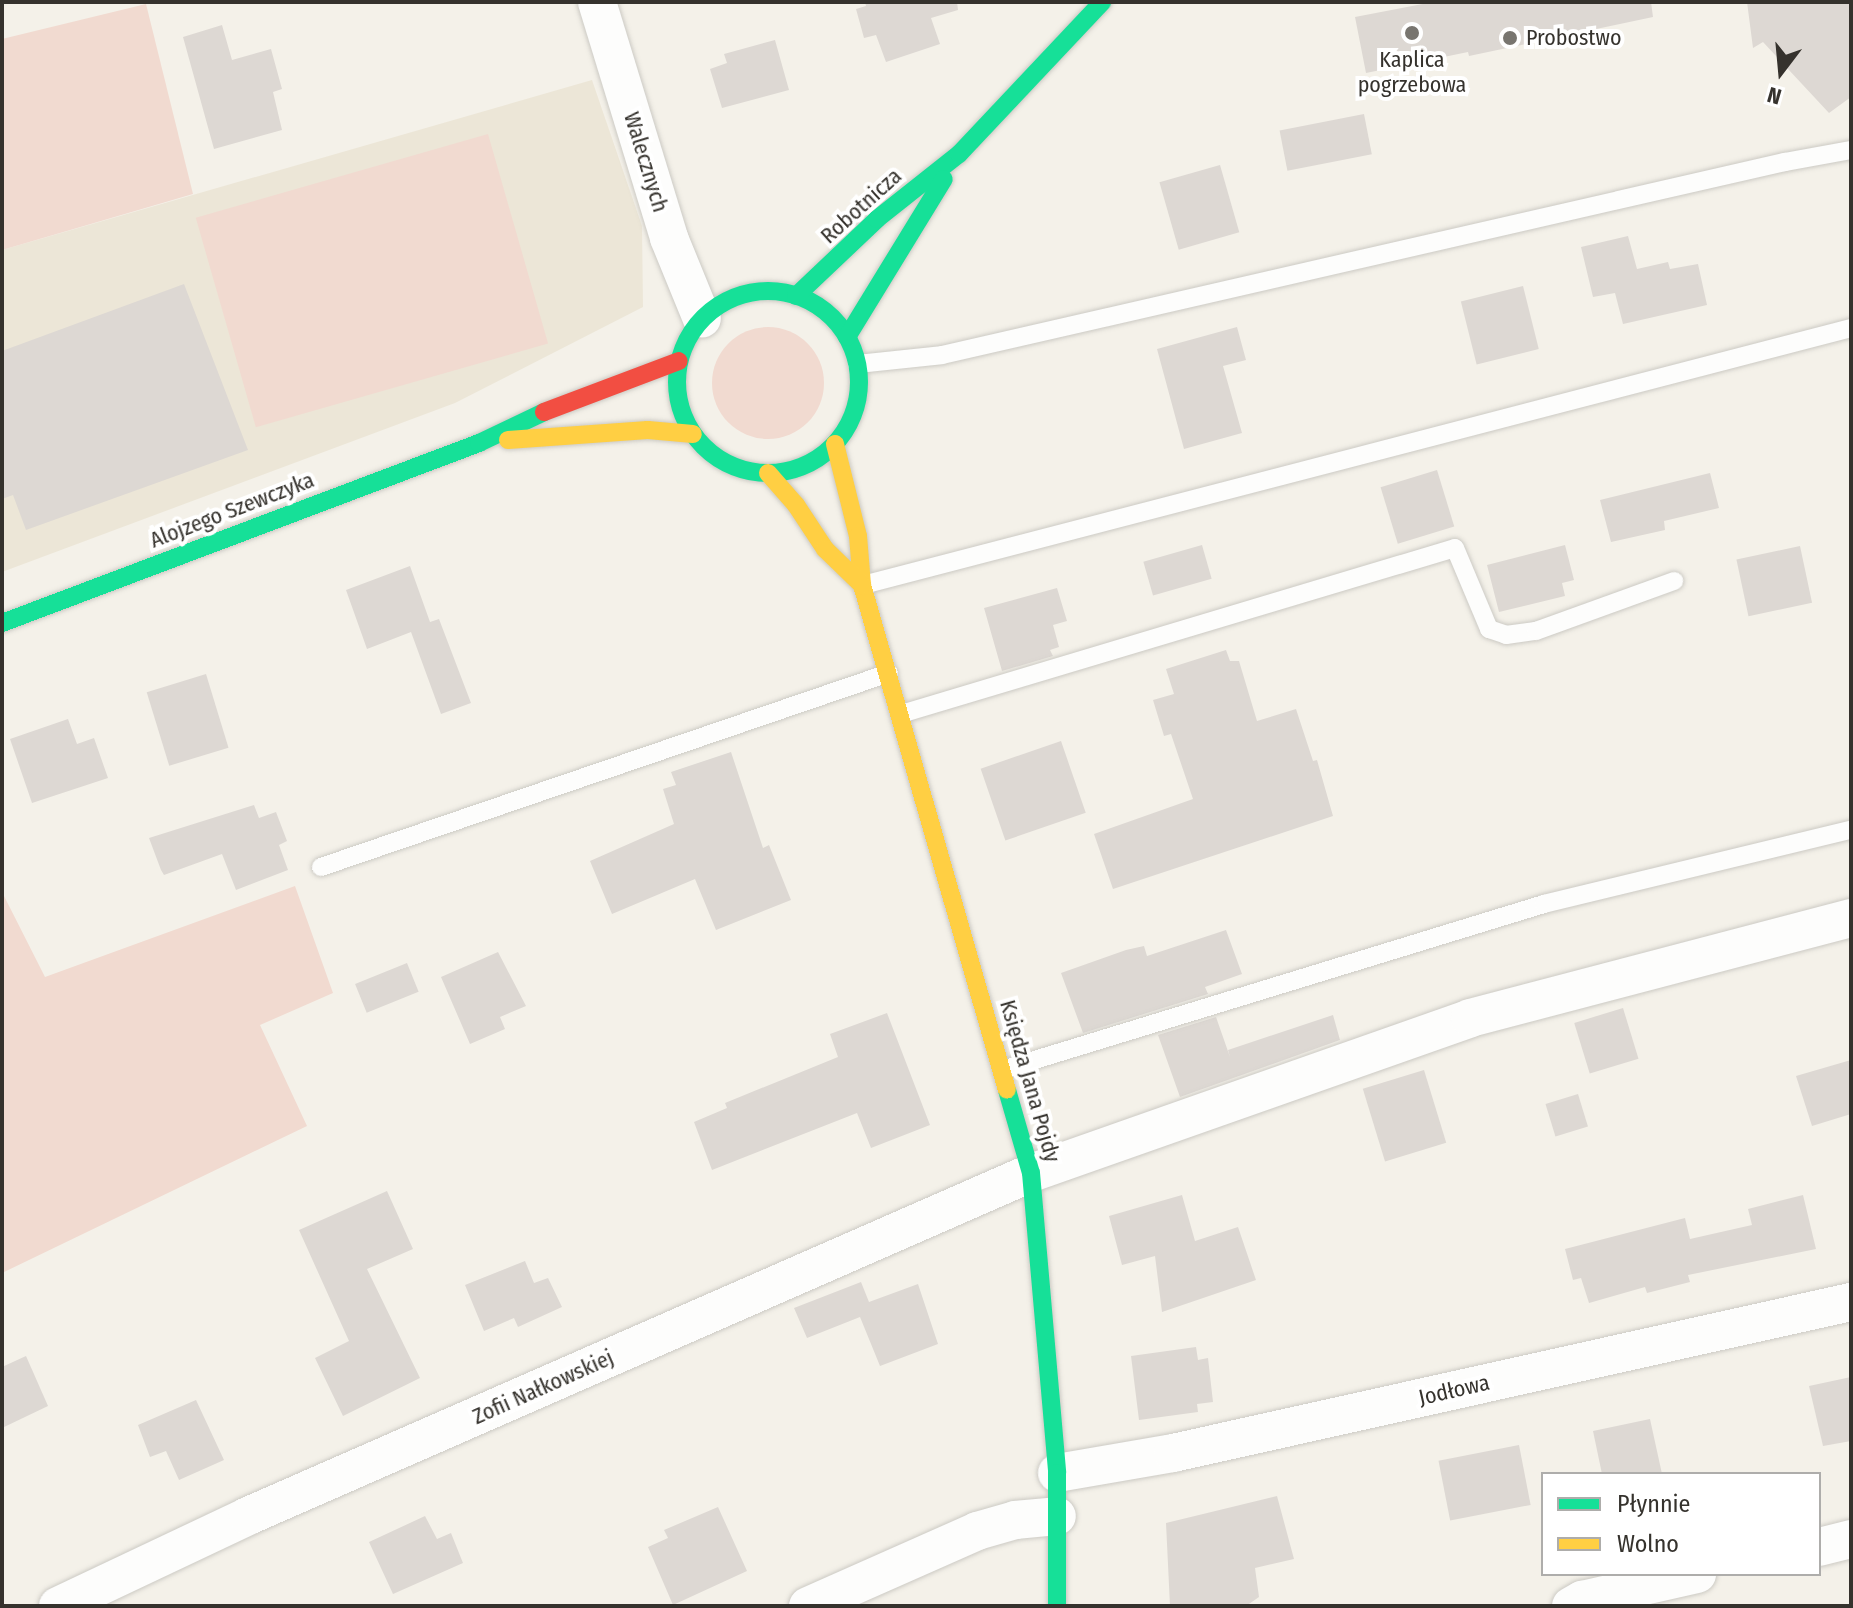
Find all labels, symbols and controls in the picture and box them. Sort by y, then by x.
marker: Kaplica pogrzebowa [1403,24,1421,42]
place label: Probostwo [1526,25,1622,51]
marker: Probostwo [1501,29,1519,47]
north arrow [1741,32,1821,112]
place label: Kaplica pogrzebowa [1358,46,1466,98]
text: N [1764,81,1784,110]
street label: Walecznych [618,109,674,215]
street label: Robotnicza [815,163,907,249]
street label: Alojzego Szewczyka [146,467,318,553]
street label: Księdza Jana Pojdy [994,997,1066,1165]
street label: Zofii Nałkowskiej [468,1344,618,1430]
street label: Jodłowa [1416,1369,1492,1411]
legend [1541,1472,1821,1576]
text: Płynnie [1617,1490,1690,1518]
text: Wolno [1617,1530,1679,1558]

